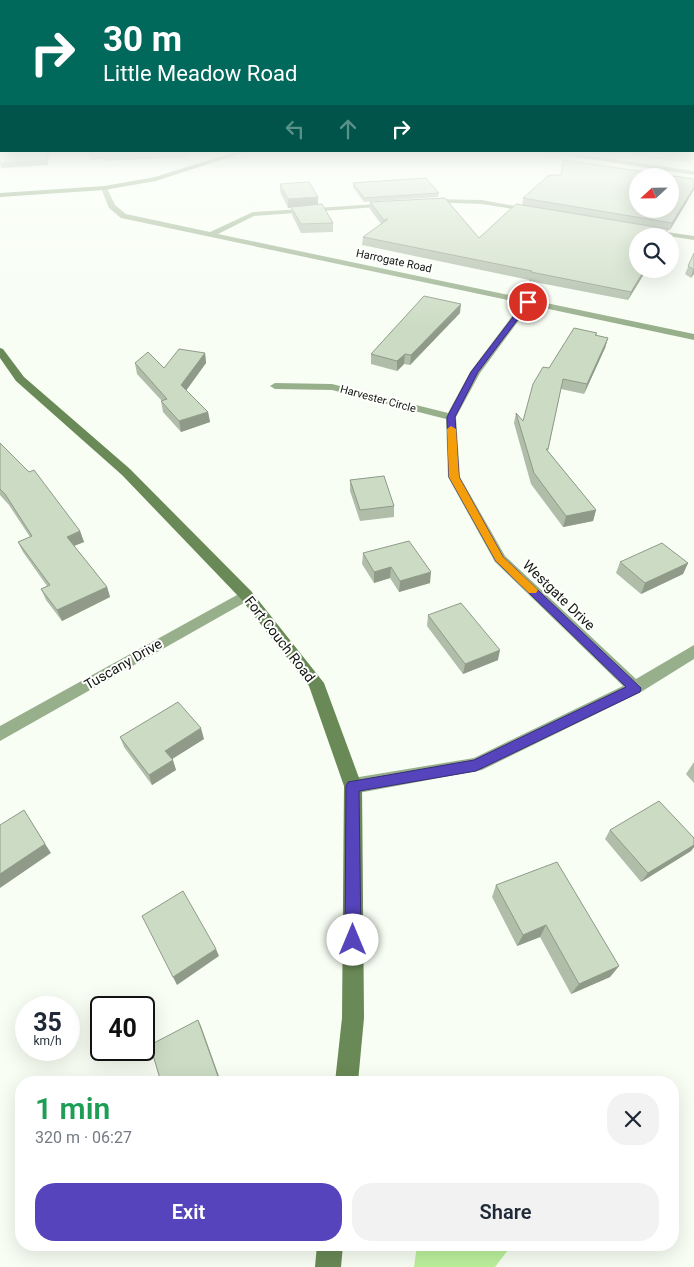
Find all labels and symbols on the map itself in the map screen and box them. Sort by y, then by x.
north arrow [629,168,679,218]
street label: Harrogate Road [355,247,433,275]
pin [507,281,549,323]
street label: Harvester Circle [339,383,418,415]
street label: Westgate Drive [520,557,598,633]
street label: Fort Couch Road [242,593,318,685]
street label: Tuscany Drive [81,635,165,693]
position arrow [326,913,378,965]
speed limit sign: 40 [90,996,155,1061]

